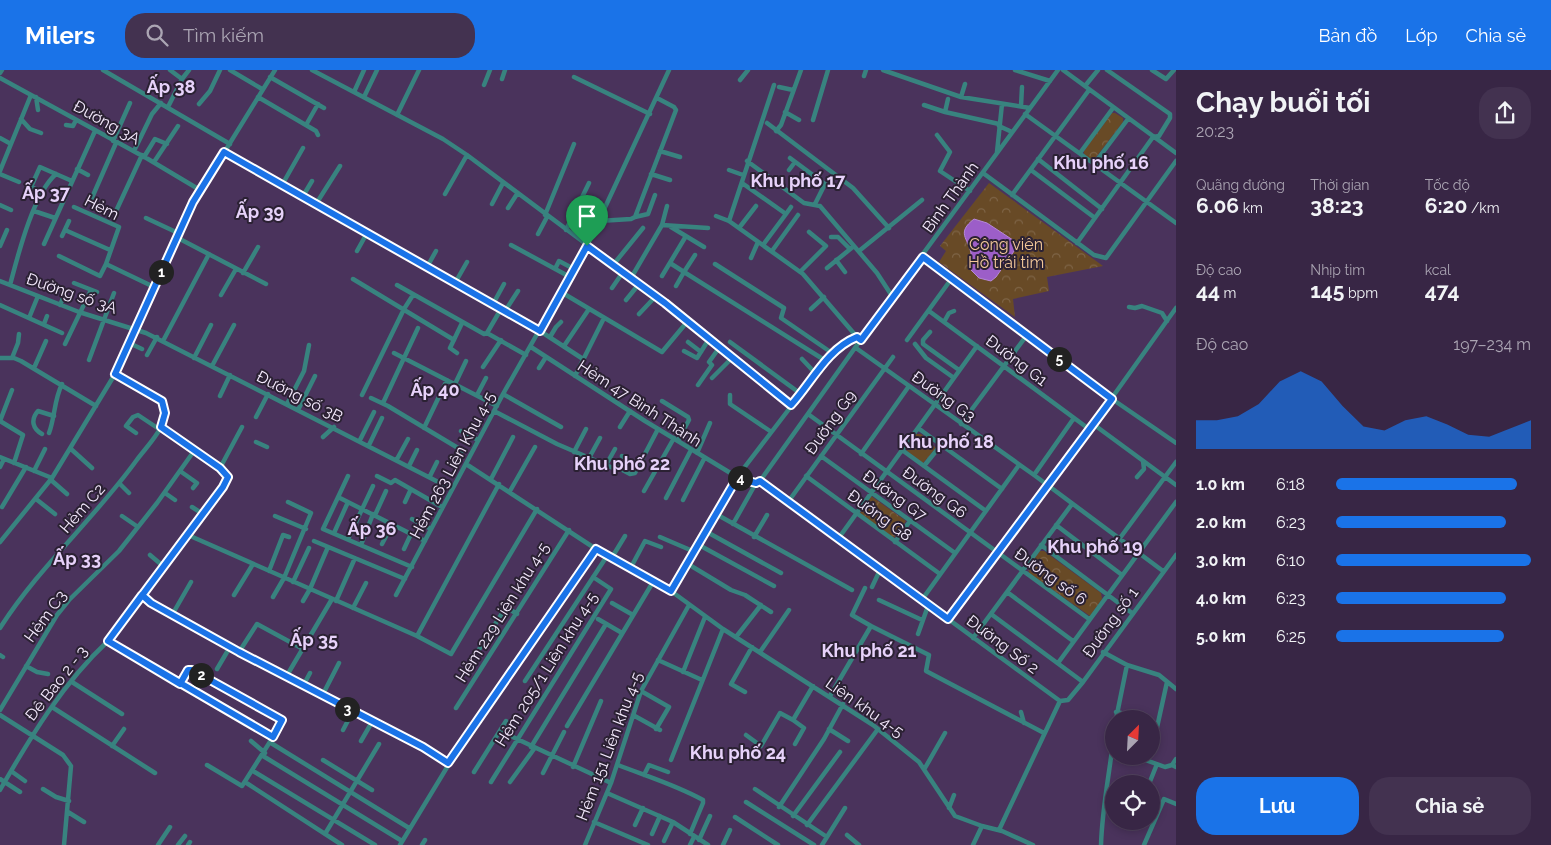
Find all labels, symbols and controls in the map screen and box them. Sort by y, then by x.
search box [125,13,475,58]
text: Milers [25,21,95,50]
icon: search [143,21,171,49]
text: Tìm kiếm [183,24,264,46]
text: Bản đồ [1318,25,1377,46]
text: Lớp [1405,25,1438,46]
text: Chia sẻ [1466,25,1526,46]
district label: Ấp 38 [147,74,195,97]
text: Chạy buổi tối [1196,86,1370,119]
button: share [1479,87,1531,139]
street label: Đường 3A [70,96,144,149]
text: 20:23 [1196,122,1234,141]
district label: Khu phố 16 [1053,152,1149,173]
street label: Bình Thành [918,158,982,236]
district label: Khu phố 17 [751,170,846,191]
text: Quãng đường [1196,177,1285,193]
text: Thời gian [1310,177,1369,193]
text: Tốc độ [1425,177,1470,193]
district label: Ấp 37 [22,180,71,203]
street label: Hẻm [81,191,122,224]
text: 6.06 [1196,193,1239,218]
text: 38:23 [1310,193,1363,218]
text: 6:20 [1425,193,1467,218]
pin [566,195,608,246]
district label: Ấp 39 [236,199,284,222]
text: km [1239,200,1263,216]
text: /km [1467,200,1500,216]
icon: arrive [573,202,601,230]
park label: Công viên Hồ trái tim [968,235,1044,272]
pin: 1 [148,260,174,284]
text: Độ cao [1196,262,1242,278]
text: Nhịp tim [1310,262,1365,278]
text: kcal [1425,262,1451,278]
text: 1 [158,264,165,280]
street label: Đường số 3A [24,269,120,318]
text: 44 [1196,278,1220,303]
text: 145 [1310,278,1344,303]
text: 474 [1425,278,1460,303]
text: m [1220,285,1236,301]
text: bpm [1344,285,1378,301]
street label: Đường G1 [982,331,1051,390]
text: Độ cao [1196,335,1248,354]
text: 197–234 m [1453,335,1531,354]
pin: 5 [1046,346,1072,372]
text: 5 [1056,351,1063,367]
street label: Hẻm 47 Bình Thành [574,356,705,451]
street label: Đường số 3B [253,367,346,426]
street label: Đường G3 [908,367,979,426]
district label: Ấp 40 [410,377,460,400]
street label: Đường G9 [801,386,860,458]
street label: Hẻm 263 Liên Khu 4-5 [406,388,499,542]
district label: Khu phố 18 [898,431,994,452]
district label: Khu phố 22 [574,453,670,474]
street label: Đường G6 [899,463,971,522]
pin: 4 [728,466,752,490]
street label: Đường G7 [859,466,931,525]
text: 4 [737,470,745,486]
text: 1.0 km [1196,475,1245,494]
text: 6:18 [1276,475,1305,494]
street label: Hẻm C2 [56,480,109,537]
street label: Đường G8 [844,486,916,545]
text: 2.0 km [1196,513,1246,532]
text: 6:23 [1276,513,1306,532]
district label: Ấp 36 [348,516,396,539]
district label: Khu phố 19 [1047,536,1143,557]
street label: Hẻm 229 Liên khu 4-5 [452,539,553,686]
street label: Đường số 6 [1011,544,1091,609]
district label: Ấp 33 [53,546,101,569]
text: 3.0 km [1196,551,1246,570]
text: 6:10 [1276,551,1305,570]
street label: Đường số 1 [1079,583,1142,661]
street label: Hẻm C3 [20,587,71,646]
street label: Hẻm 205/1 Liên khu 4-5 [491,588,602,750]
text: 4.0 km [1196,589,1246,608]
text: 6:23 [1276,589,1306,608]
street label: Đường Số 2 [963,611,1043,678]
district label: Ấp 35 [290,627,338,650]
text: 5.0 km [1196,627,1246,646]
text: 6:25 [1276,627,1306,646]
district label: Khu phố 21 [822,640,917,661]
street label: Đê Bao 2 - 3 [21,642,92,725]
pin: 2 [188,662,214,688]
text: 2 [198,667,205,683]
street label: Hẻm 151 Liên khu 4-5 [572,669,647,823]
street label: Liên khu 4-5 [822,673,908,741]
pin: 3 [334,696,360,722]
text: 3 [344,701,351,717]
north arrow [1105,710,1160,765]
map controls [1105,710,1160,830]
district label: Khu phố 24 [690,742,786,763]
button: locate [1105,775,1160,830]
button: Lưu [1196,777,1359,835]
button: Chia sẻ [1369,777,1531,835]

